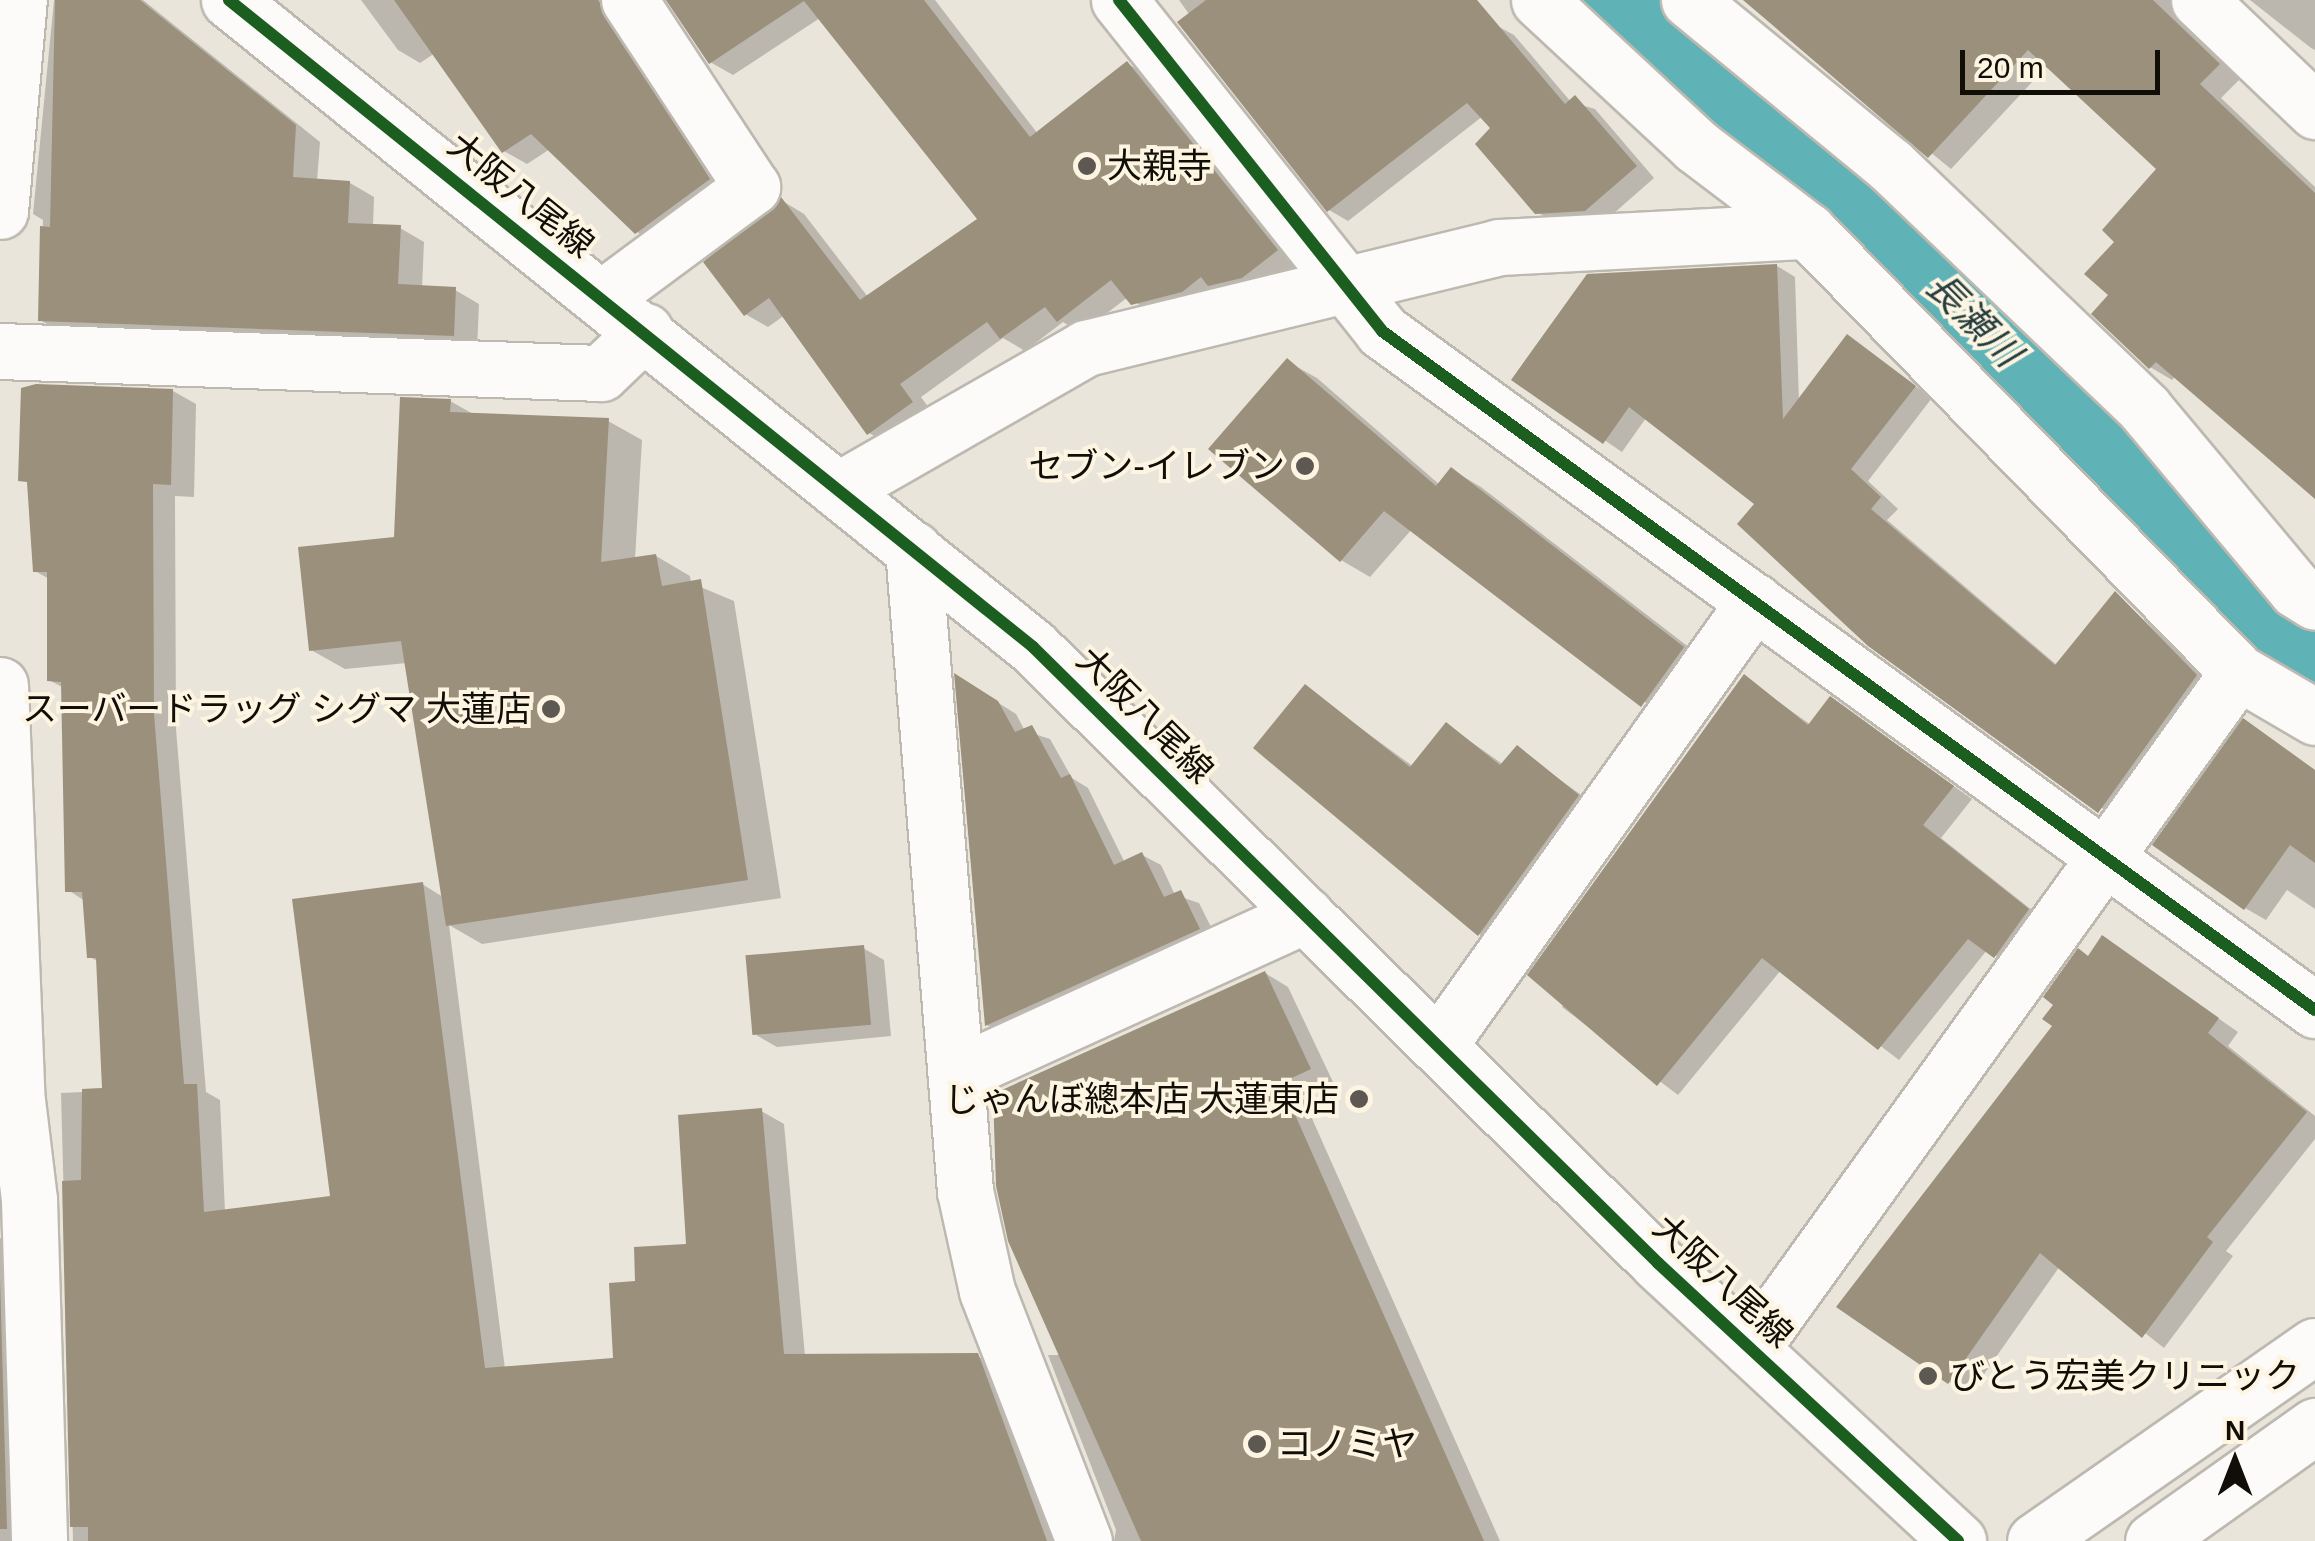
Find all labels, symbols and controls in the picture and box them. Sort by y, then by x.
scale bar [1965,30,2165,92]
text: 20 m [1977,51,2044,84]
street label: 大阪八尾線 [440,124,602,266]
place label: 大親寺 [1107,145,1212,187]
marker: 大親寺 [1076,155,1098,177]
water label: 長瀬川 [1917,264,2029,376]
place label: セブン-イレブン [1028,445,1285,487]
marker: セブン-イレブン [1294,455,1316,477]
street label: 大阪八尾線 [1068,638,1222,792]
place label: スーバードラッグ シグマ 大蓮店 [22,688,531,730]
marker: スーバードラッグ シグマ 大蓮店 [540,698,562,720]
place label: じゃんぼ總本店 大蓮東店 [944,1078,1339,1120]
marker: じゃんぼ總本店 大蓮東店 [1348,1088,1370,1110]
street label: 大阪八尾線 [1645,1206,1801,1356]
place label: びとう宏美クリニック [1950,1355,2300,1397]
marker: びとう宏美クリニック [1915,1363,1941,1389]
north arrow [2185,1411,2285,1511]
text: N [2225,1415,2245,1446]
place label: コノミヤ [1277,1423,1417,1465]
marker: コノミヤ [1246,1433,1268,1455]

